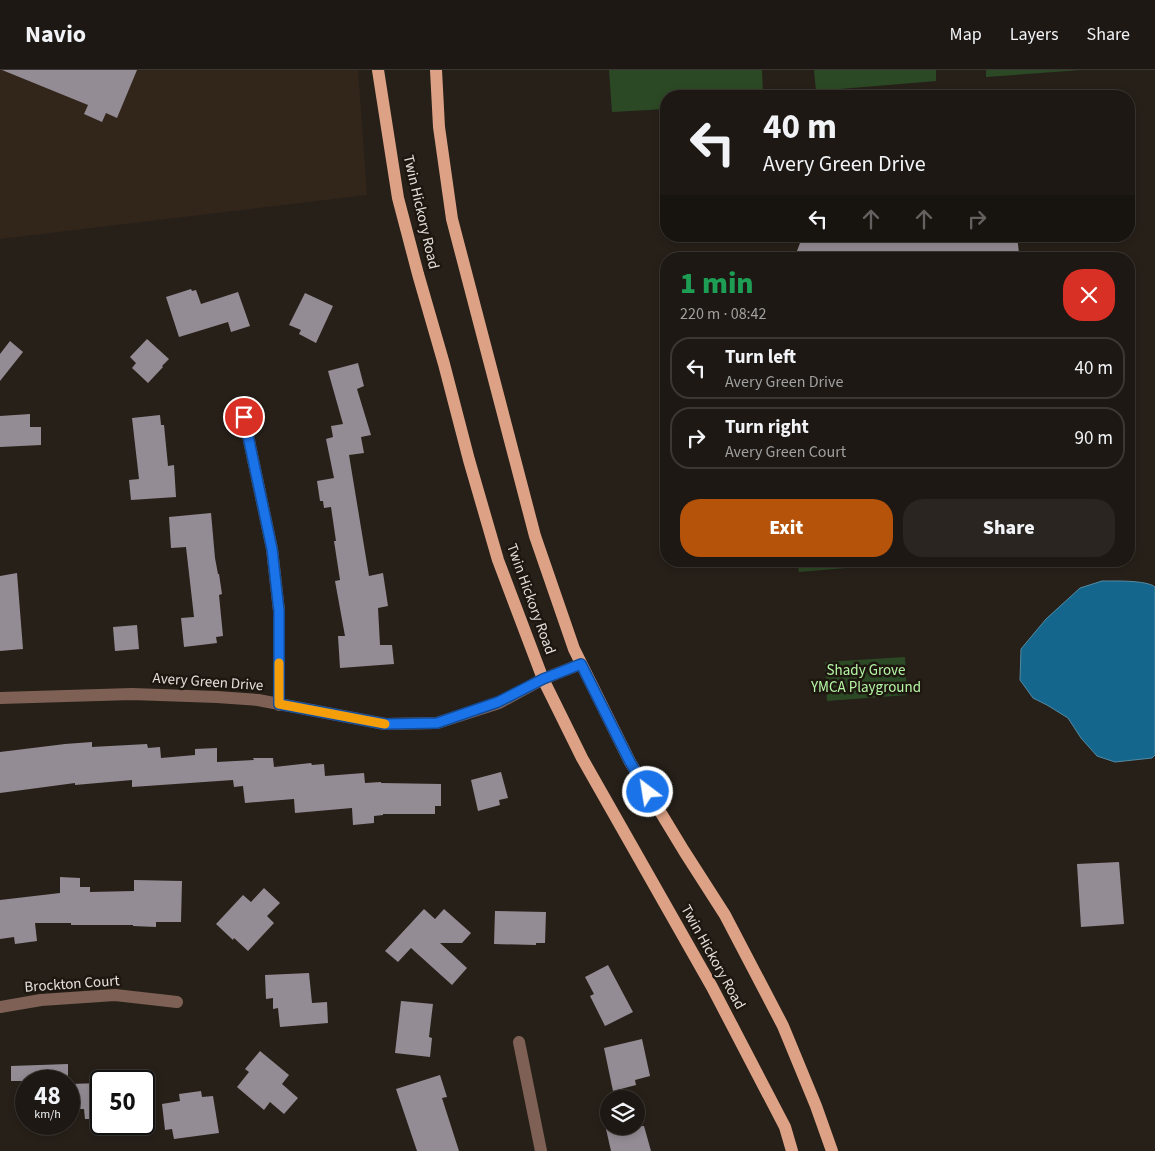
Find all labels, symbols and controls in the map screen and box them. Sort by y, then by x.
text: Navio [25,17,86,52]
text: Map [950,22,982,47]
text: Layers [1010,22,1059,47]
text: Share [1087,22,1130,47]
text: 40 m [763,102,837,152]
icon: left [680,110,745,175]
text: Avery Green Drive [763,148,926,180]
street label: Twin Hickory Road [398,153,444,271]
icon: left [804,205,832,233]
icon: ahead [857,205,885,233]
icon: ahead [910,205,938,233]
icon: right [963,205,991,233]
text: 1 min [680,262,754,305]
button: close [1063,269,1115,321]
text: 220 m · 08:42 [680,303,767,325]
text: Turn left [725,344,796,371]
icon: left [682,354,710,382]
text: 40 m [1075,355,1113,382]
text: Avery Green Drive [725,371,843,393]
pin [223,396,265,438]
icon: arrive [230,403,258,431]
text: Turn right [725,414,809,441]
icon: right [682,424,710,452]
text: 90 m [1075,425,1113,452]
text: Avery Green Court [725,441,846,463]
button: Exit [680,499,893,557]
button: Share [903,499,1115,557]
street label: Twin Hickory Road [501,541,561,657]
park label: Shady Grove YMCA Playground [810,660,921,698]
street label: Avery Green Drive [152,668,264,696]
position arrow [621,765,673,817]
street label: Twin Hickory Road [676,901,750,1013]
street label: Brockton Court [24,970,120,998]
speed limit sign: 50 [90,1070,155,1135]
text: 48 [34,1078,61,1114]
map controls [600,1090,645,1135]
button: layers [600,1090,645,1135]
text: km/h [34,1106,61,1123]

